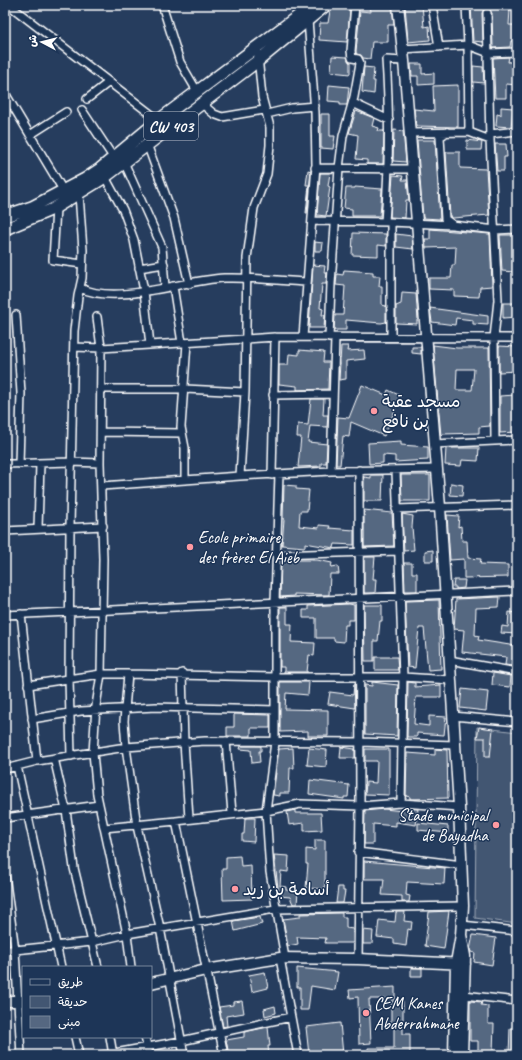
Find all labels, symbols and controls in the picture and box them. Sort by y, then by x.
north arrow [22,22,62,62]
text: ش [24,34,40,48]
road number: CW 403 [144,112,198,140]
place label: مسجد عقبة بن نافع [382,391,461,433]
marker: مسجد عقبة بن نافع [369,406,379,416]
place label: Ecole primaire des frères El Aieb [198,527,300,568]
marker: Ecole primaire des frères El Aieb [185,542,195,552]
place label: Stade municipal de Bayadha [398,805,491,846]
marker: Stade municipal de Bayadha [491,820,501,830]
place label: أسامة بن زيد [243,879,330,900]
marker: أسامة بن زيد [230,884,240,894]
legend [22,966,152,1038]
text: طريق [58,974,83,990]
place label: CEM Kanes Abderrahmane [374,993,460,1034]
text: حديقة [58,994,87,1010]
marker: CEM Kanes Abderrahmane [361,1008,371,1018]
text: مبنى [58,1014,81,1030]

